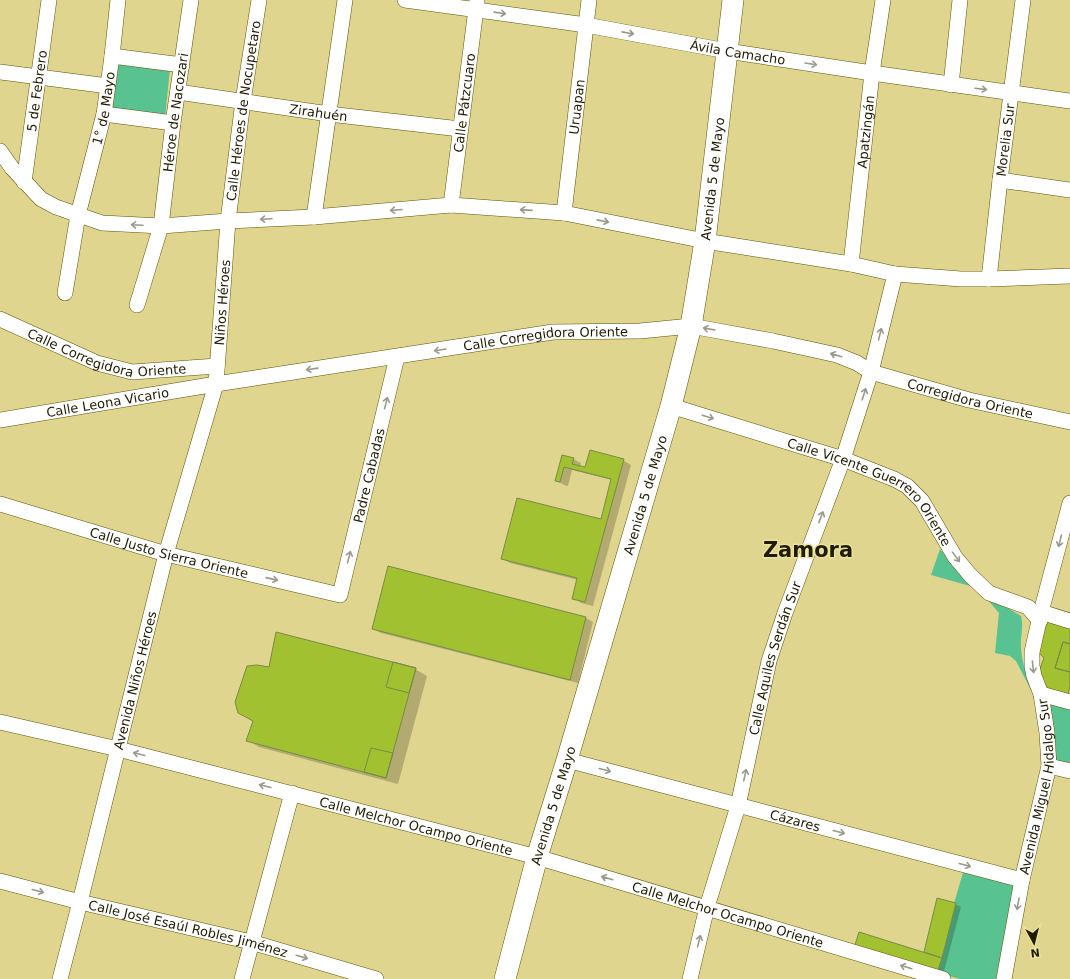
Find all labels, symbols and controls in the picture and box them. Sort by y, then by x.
one-way arrow [493,9,506,17]
street label: Calle Héroes de Nocupetaro [224,19,264,202]
one-way arrow [621,29,634,37]
street label: Ávila Camacho [689,37,786,68]
street label: 5 de Febrero [24,49,50,133]
street label: Héroe de Nacozari [160,52,191,173]
street label: Calle Pátzcuaro [451,52,478,153]
one-way arrow [804,60,817,68]
street label: 1° de Mayo [89,71,118,146]
street label: Uruapan [566,78,588,135]
one-way arrow [975,85,988,93]
street label: Apatzingán [855,95,878,169]
street label: Zirahuén [288,101,348,124]
street label: Morelia Sur [994,102,1018,177]
street label: Avenida 5 de Mayo [698,116,727,241]
one-way arrow [390,206,403,213]
one-way arrow [520,207,533,214]
one-way arrow [260,215,273,223]
one-way arrow [596,217,609,225]
one-way arrow [131,221,144,228]
street label: Niños Héroes [212,259,233,346]
street label: Calle Corregidora Oriente [462,324,628,354]
street label: Calle Corregidora Oriente [25,325,187,380]
one-way arrow [702,325,715,333]
one-way arrow [877,328,885,341]
one-way arrow [434,346,447,354]
one-way arrow [830,351,843,358]
one-way arrow [306,365,319,373]
street label: Corregidora Oriente [905,376,1034,422]
street label: Calle Leona Vicario [45,385,170,420]
one-way arrow [861,388,868,401]
one-way arrow [383,397,390,410]
one-way arrow [701,414,714,421]
street label: Padre Cabadas [351,427,388,525]
street label: Avenida 5 de Mayo [621,433,670,557]
street label: Calle Vicente Guerrero Oriente [785,435,954,549]
one-way arrow [818,512,826,524]
street label: Calle Justo Sierra Oriente [88,524,250,581]
one-way arrow [1056,534,1064,547]
district label: Zamora [763,538,853,562]
one-way arrow [346,550,353,563]
one-way arrow [952,552,960,563]
one-way arrow [265,575,278,583]
street label: Calle Aquiles Serdán Sur [746,579,804,737]
street label: Avenida Niños Héroes [111,609,160,751]
one-way arrow [1029,660,1037,673]
street label: Avenida Miguel Hidalgo Sur [1017,697,1057,876]
street label: Avenida 5 de Mayo [528,744,579,867]
one-way arrow [133,750,146,758]
one-way arrow [598,767,611,775]
one-way arrow [741,769,749,782]
one-way arrow [259,782,272,790]
street label: Calle Melchor Ocampo Oriente [318,794,514,858]
street label: Cázares [768,807,822,835]
one-way arrow [832,829,845,836]
one-way arrow [958,862,971,869]
one-way arrow [601,874,614,881]
street label: Calle Melchor Ocampo Oriente [630,879,825,951]
one-way arrow [31,888,44,895]
street label: Calle José Esaúl Robles Jiménez [87,897,290,960]
one-way arrow [1014,897,1022,910]
north arrow [1014,923,1054,963]
one-way arrow [696,935,703,948]
text: N [1030,945,1041,959]
one-way arrow [295,954,308,961]
one-way arrow [900,963,913,970]

